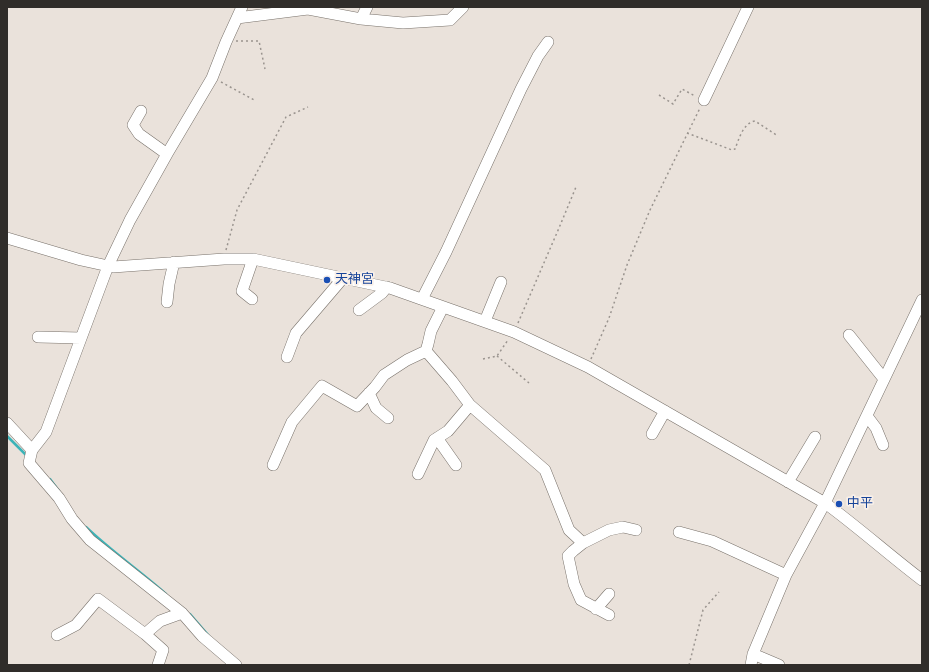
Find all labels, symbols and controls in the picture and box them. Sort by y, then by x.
place label: 天神宮 [335,272,374,288]
marker: 天神宮 [322,275,332,285]
place label: 中平 [847,496,873,512]
marker: 中平 [834,499,844,509]

